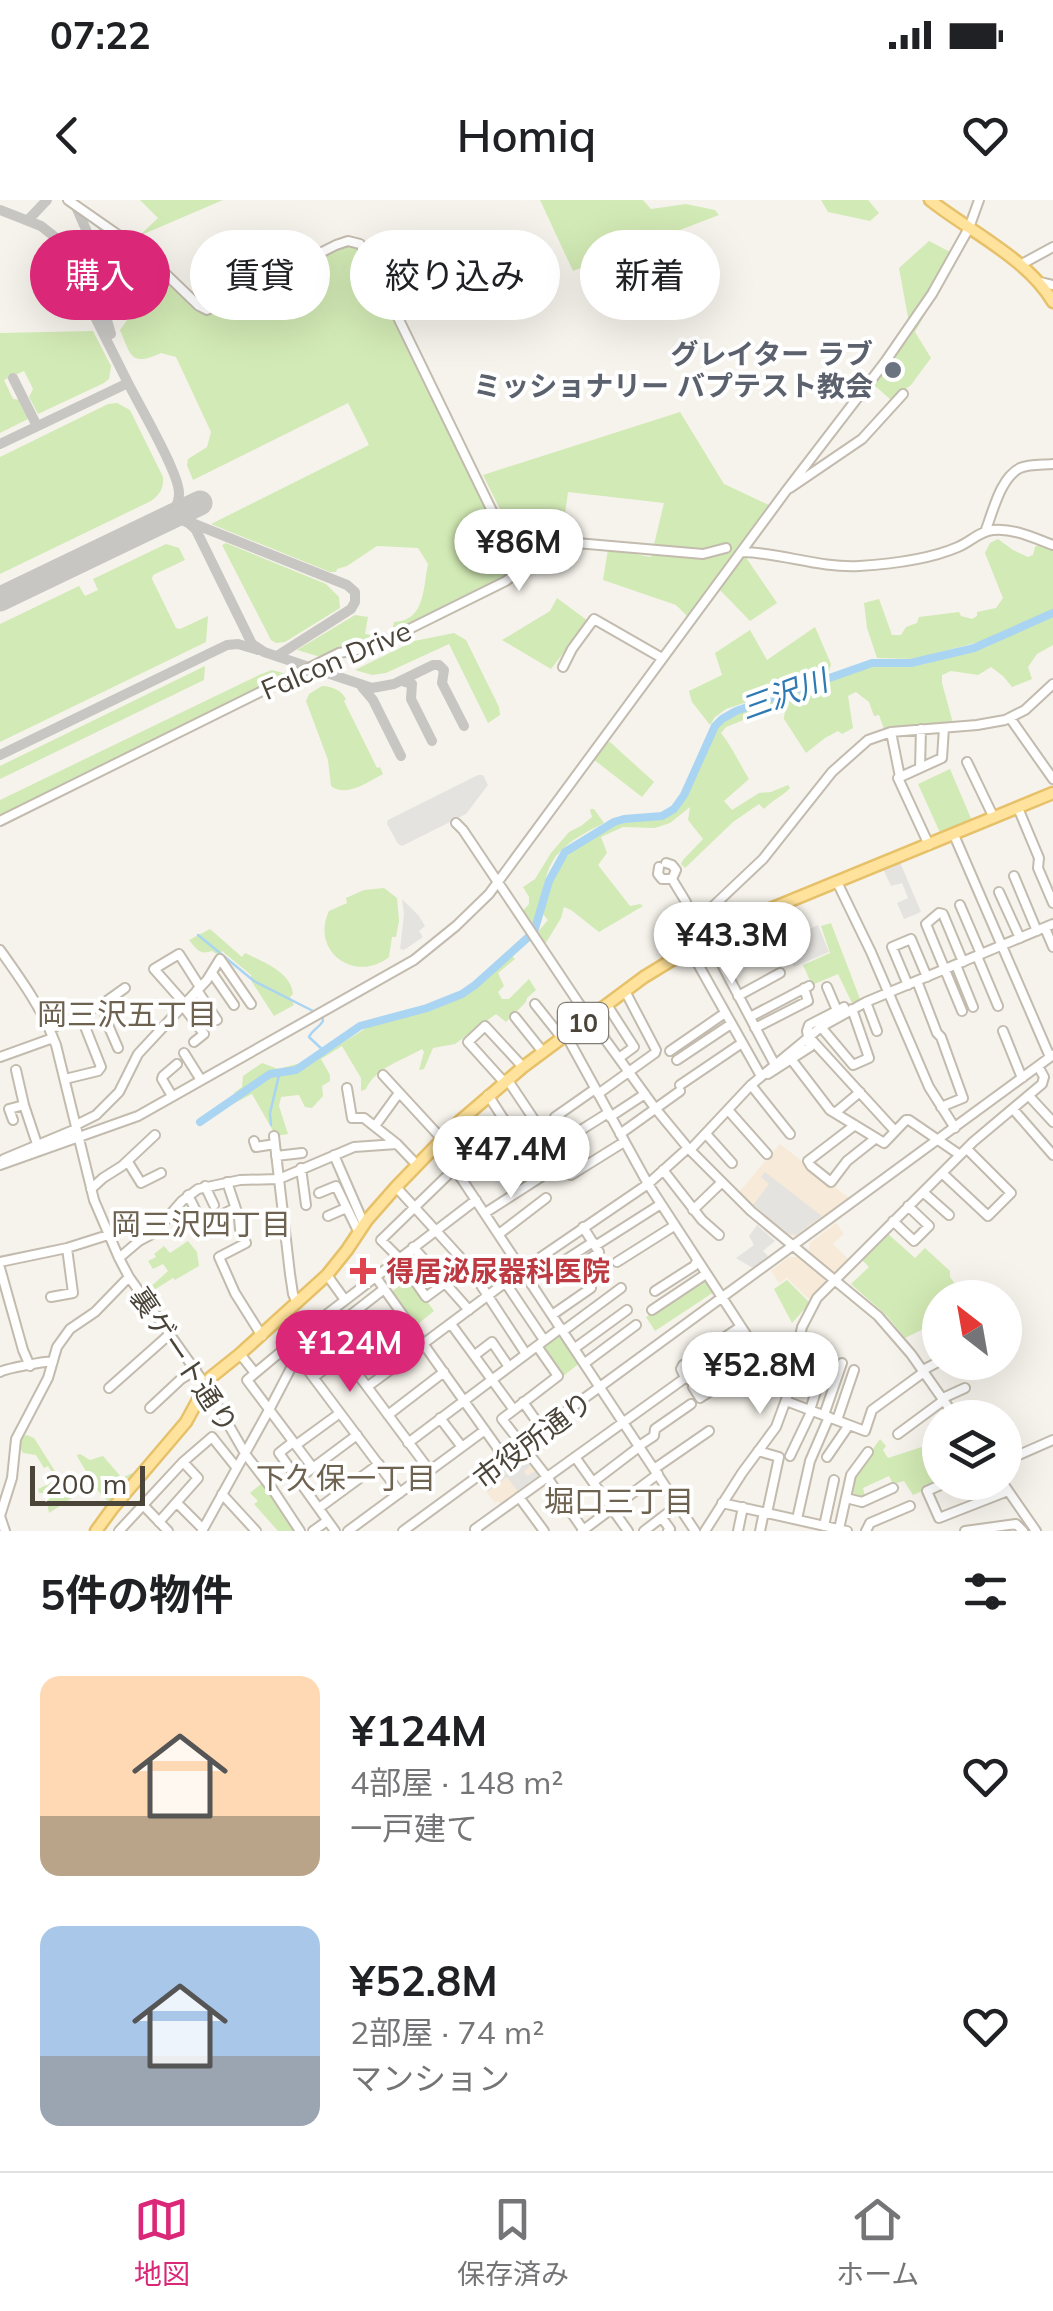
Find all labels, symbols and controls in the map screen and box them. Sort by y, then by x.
text: 07:22 [50,11,151,59]
text: Homiq [457,107,596,163]
icon: back [40,108,95,163]
icon: heart [958,108,1013,163]
chip: 購入 [30,230,170,320]
chip: 賃貸 [190,230,330,320]
chip: 絞り込み [350,230,560,320]
chip: 新着 [580,230,720,320]
place label: グレイター ラブ ミッショナリー バプテスト教会 [473,336,873,403]
marker: グレイター ラブ ミッショナリー バプテスト教会 [882,359,904,381]
pin: ¥86M [460,509,578,594]
text: ¥86M [476,521,562,561]
street label: Falcon Drive [256,612,416,707]
water label: 三沢川 [735,660,835,727]
pin: ¥43.3M [651,902,813,987]
text: ¥43.3M [676,914,788,954]
district label: 岡三沢五丁目 [37,995,217,1033]
road number: 10 [558,1003,608,1043]
pin: ¥47.4M [430,1116,592,1201]
text: ¥47.4M [455,1128,567,1168]
district label: 岡三沢四丁目 [111,1205,291,1243]
place label: 得居泌尿器科医院 [386,1253,610,1288]
marker: 得居泌尿器科医院 [350,1258,376,1284]
street label: 裏ゲート通り [123,1280,246,1439]
north arrow [922,1280,1022,1380]
map controls [922,1280,1022,1500]
pin: ¥124M [280,1310,420,1395]
text: ¥124M [298,1322,402,1362]
pin: ¥52.8M [679,1332,841,1417]
text: ¥52.8M [704,1344,816,1384]
street label: 市役所通り [466,1383,599,1496]
button: layers [922,1400,1022,1500]
district label: 下久保一丁目 [256,1459,436,1497]
scale bar [30,1461,145,1506]
text: 200 m [45,1466,127,1501]
district label: 堀口三丁目 [544,1482,694,1520]
icon: filters [958,1564,1013,1619]
text: 5件の物件 [40,1568,233,1621]
text: ¥124M [350,1704,487,1757]
icon: home [120,1716,240,1836]
icon: heart [958,1749,1013,1804]
text: 4部屋 · 148 m² [350,1762,564,1802]
text: 一戸建て [350,1808,478,1848]
text: ¥52.8M [350,1954,498,2007]
icon: home [120,1966,240,2086]
icon: heart [958,1999,1013,2054]
text: 2部屋 · 74 m² [350,2012,544,2052]
text: マンション [350,2058,510,2098]
tab: 地図 [134,2192,190,2292]
tab: 保存済み [457,2192,569,2292]
tab: ホーム [836,2192,919,2292]

